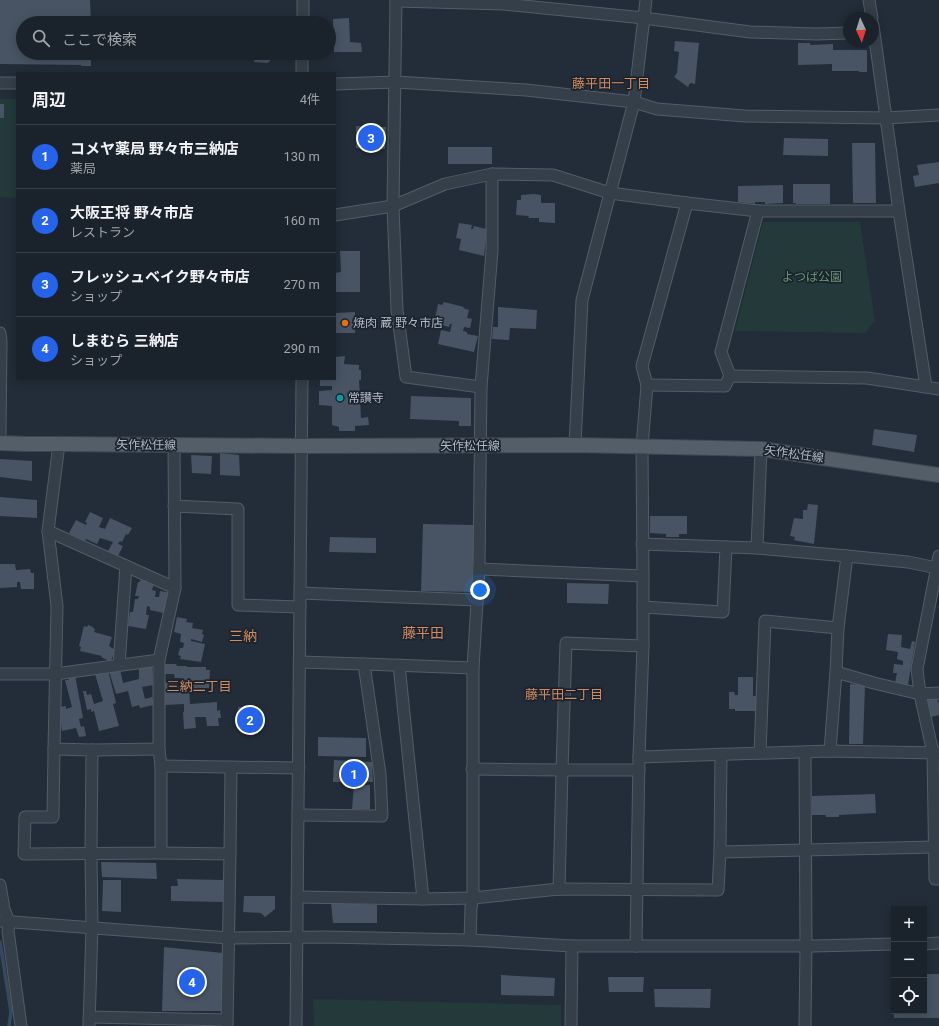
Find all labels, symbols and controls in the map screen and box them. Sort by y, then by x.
north arrow [843,12,879,48]
search box [16,16,336,60]
icon: search [30,27,52,49]
text: ここで検索 [62,31,137,49]
district label: 藤平田一丁目 [572,76,650,91]
text: 周辺 [32,90,66,110]
text: 4件 [300,92,320,107]
pin: 3 [358,123,384,153]
text: コメヤ薬局 野々市三納店 [70,140,239,158]
text: 1 [41,149,49,164]
text: 130 m [283,149,320,164]
text: 薬局 [70,161,96,176]
text: 大阪王将 野々市店 [70,204,194,222]
text: 2 [41,213,49,228]
text: 160 m [283,213,320,228]
text: レストラン [70,225,135,240]
text: フレッシュベイク野々市店 [70,268,250,286]
park label: よつば公園 [782,270,842,284]
text: 3 [41,277,49,292]
text: 270 m [283,277,320,292]
text: ショップ [70,289,122,304]
place label: 焼肉 蔵 野々市店 [353,316,443,330]
marker: 焼肉 蔵 野々市店 [340,318,350,328]
text: しまむら 三納店 [70,332,179,350]
text: 4 [41,341,49,356]
text: 290 m [283,341,320,356]
text: ショップ [70,353,122,368]
place label: 常讃寺 [348,391,384,405]
marker: 常讃寺 [335,393,345,403]
street label: 矢作松任線 [116,437,176,453]
street label: 矢作松任線 [440,439,500,453]
street label: 矢作松任線 [763,443,825,465]
your location [470,580,490,600]
district label: 藤平田 [402,625,444,641]
district label: 三納 [229,628,257,644]
district label: 三納二丁目 [166,679,232,694]
district label: 藤平田二丁目 [525,687,603,702]
pin: 2 [237,705,263,735]
pin: 1 [341,759,367,789]
map controls [891,906,927,1014]
button: + [891,906,927,942]
button: − [891,942,927,978]
pin: 4 [179,967,205,997]
button: locate [891,978,927,1014]

